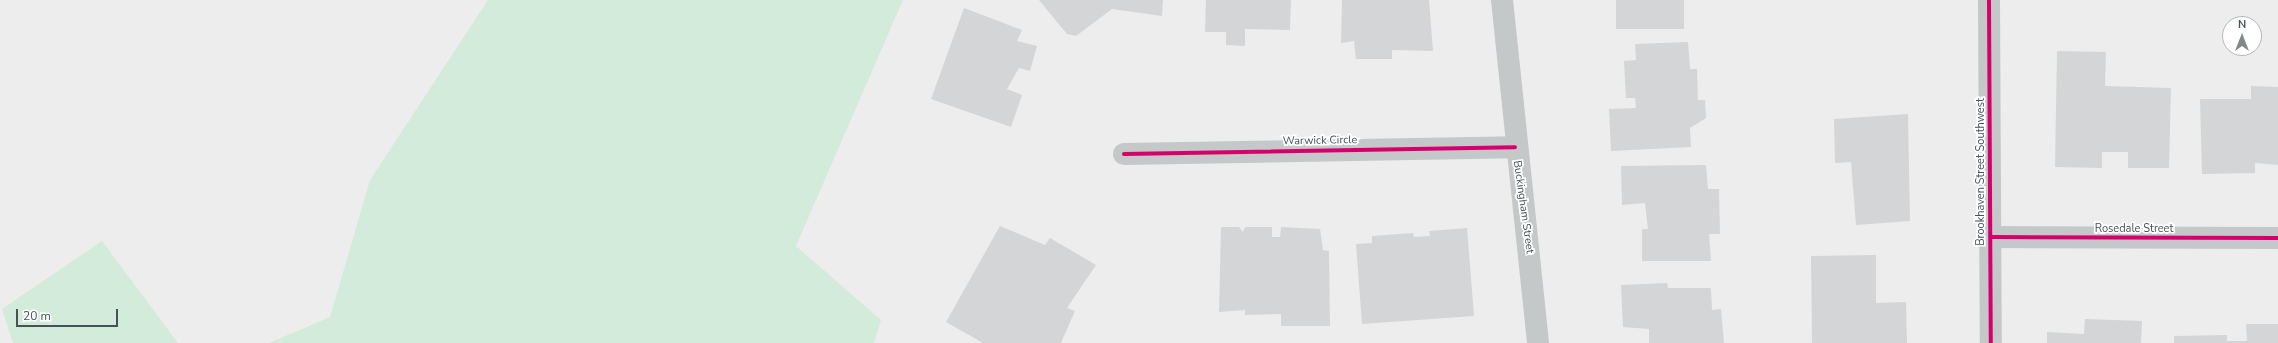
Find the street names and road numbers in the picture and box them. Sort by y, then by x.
street label: Brookhaven Street Southwest [1974,98,1988,246]
street label: Warwick Circle [1283,134,1357,148]
street label: Buckingham Street [1510,160,1536,254]
street label: Rosedale Street [2095,222,2173,236]

